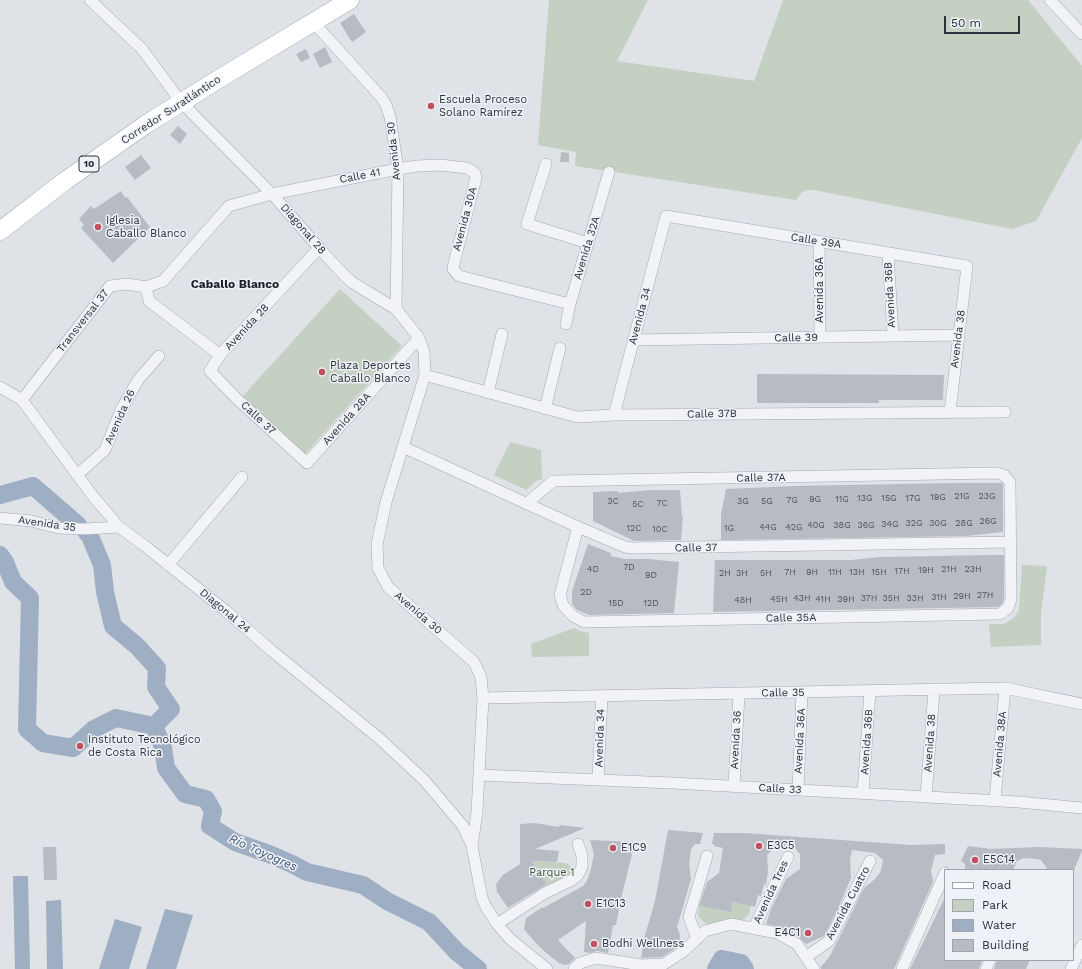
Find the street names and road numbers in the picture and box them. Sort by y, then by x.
street label: Corredor Suratlántico [119,73,223,147]
street label: Avenida 30 [384,121,404,181]
road number: 10 [79,156,99,172]
street label: Calle 41 [338,166,382,186]
street label: Avenida 30A [450,185,480,253]
street label: Diagonal 28 [277,201,329,257]
street label: Avenida 32A [571,215,603,281]
street label: Calle 39A [790,230,842,252]
street label: Avenida 36A [813,257,827,323]
street label: Avenida 36B [882,262,898,328]
street label: Avenida 34 [626,286,654,346]
street label: Transversal 37 [54,287,112,355]
street label: Avenida 28 [222,301,272,353]
street label: Avenida 38 [948,309,968,369]
street label: Calle 39 [774,331,818,345]
street label: Avenida 26 [102,388,138,446]
street label: Avenida 28A [320,390,374,448]
street label: Calle 37 [238,399,278,437]
street label: Calle 37B [687,407,737,421]
street label: Calle 37A [736,471,786,485]
street label: Avenida 35 [17,513,77,535]
street label: Calle 37 [675,541,717,555]
street label: Diagonal 24 [197,586,253,636]
street label: Avenida 30 [391,589,445,637]
street label: Calle 35A [766,611,816,625]
street label: Calle 35 [761,686,805,700]
street label: Avenida 34 [592,708,608,768]
street label: Avenida 36A [792,708,808,774]
street label: Avenida 36B [858,709,876,775]
street label: Avenida 36 [728,710,744,770]
street label: Avenida 38A [991,711,1009,777]
street label: Avenida 38 [921,713,939,773]
street label: Calle 33 [758,781,802,797]
street label: Avenida Tres [751,858,791,926]
street label: Avenida Cuatro [823,864,873,942]

